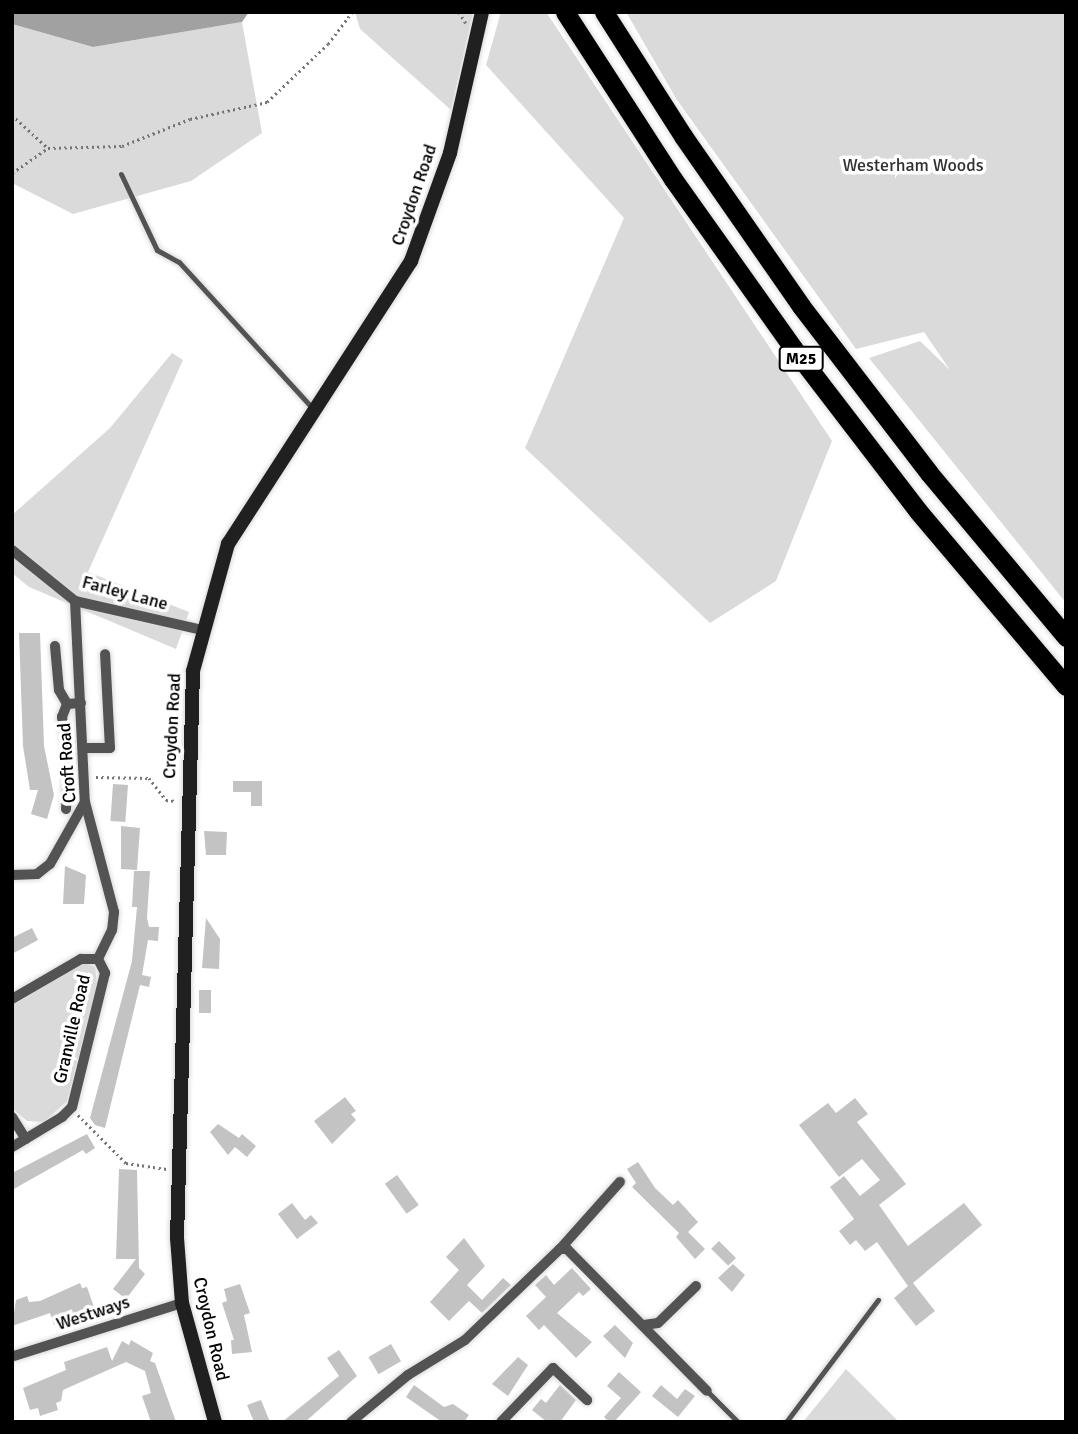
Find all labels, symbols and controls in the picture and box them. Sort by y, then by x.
street label: Croydon Road [387,141,441,249]
park label: Westerham Woods [842,154,984,176]
road number: M25 [778,346,824,372]
street label: Farley Lane [80,571,170,615]
street label: Croydon Road [158,673,186,779]
street label: Croft Road [53,722,81,804]
street label: Granville Road [49,972,95,1086]
street label: Croydon Road [189,1275,233,1383]
street label: Westways [54,1291,132,1335]

